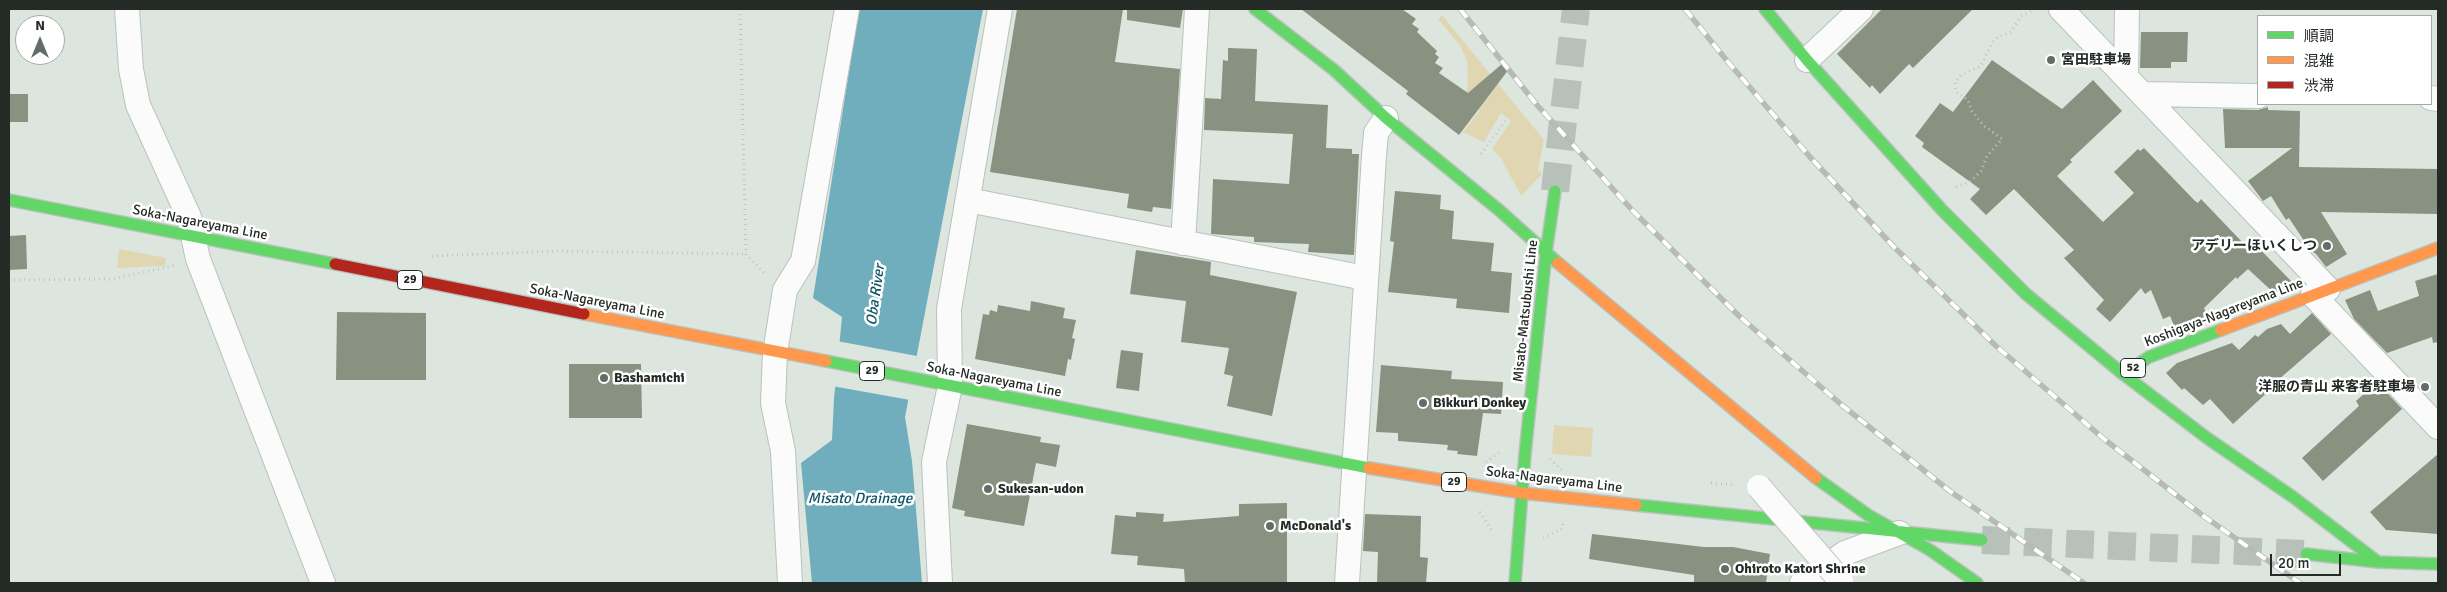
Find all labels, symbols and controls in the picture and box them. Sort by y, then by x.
north arrow [15,15,65,65]
legend [2257,15,2432,105]
text: N [35,17,45,34]
text: 順調 [2304,27,2334,45]
place label: 宮田駐車場 [2061,52,2131,68]
text: 混雑 [2304,52,2334,70]
marker: 宮田駐車場 [2045,54,2057,66]
text: 渋滞 [2304,77,2334,95]
street label: Soka-Nagareyama Line [131,202,269,244]
place label: アデリーほいくしつ [2191,238,2317,254]
street label: Misato-Matsubushi Line [1510,239,1542,383]
marker: アデリーほいくしつ [2321,240,2333,252]
water label: Oba River [863,263,889,327]
road number: 29 [398,270,422,290]
street label: Koshigaya-Nagareyama Line [2142,275,2306,351]
street label: Soka-Nagareyama Line [528,281,666,323]
road number: 52 [2120,358,2146,378]
street label: Soka-Nagareyama Line [925,359,1063,401]
road number: 29 [860,362,884,381]
place label: Bashamichi [614,370,685,386]
marker: Bashamichi [598,372,610,384]
place label: 洋服の青山 来客者駐車場 [2258,379,2415,395]
marker: 洋服の青山 来客者駐車場 [2419,381,2431,393]
place label: Bikkuri Donkey [1433,395,1526,411]
marker: Bikkuri Donkey [1417,397,1429,409]
street label: Soka-Nagareyama Line [1485,463,1623,497]
road number: 29 [1442,472,1466,492]
place label: Sukesan-udon [998,481,1084,497]
marker: Sukesan-udon [982,483,994,495]
water label: Misato Drainage [808,490,912,508]
place label: McDonald's [1280,518,1351,534]
marker: McDonald's [1264,520,1276,532]
scale bar [2272,544,2343,576]
text: 20 m [2278,554,2309,572]
place label: Ohiroto Katori Shrine [1735,561,1866,577]
marker: Ohiroto Katori Shrine [1719,563,1731,575]

